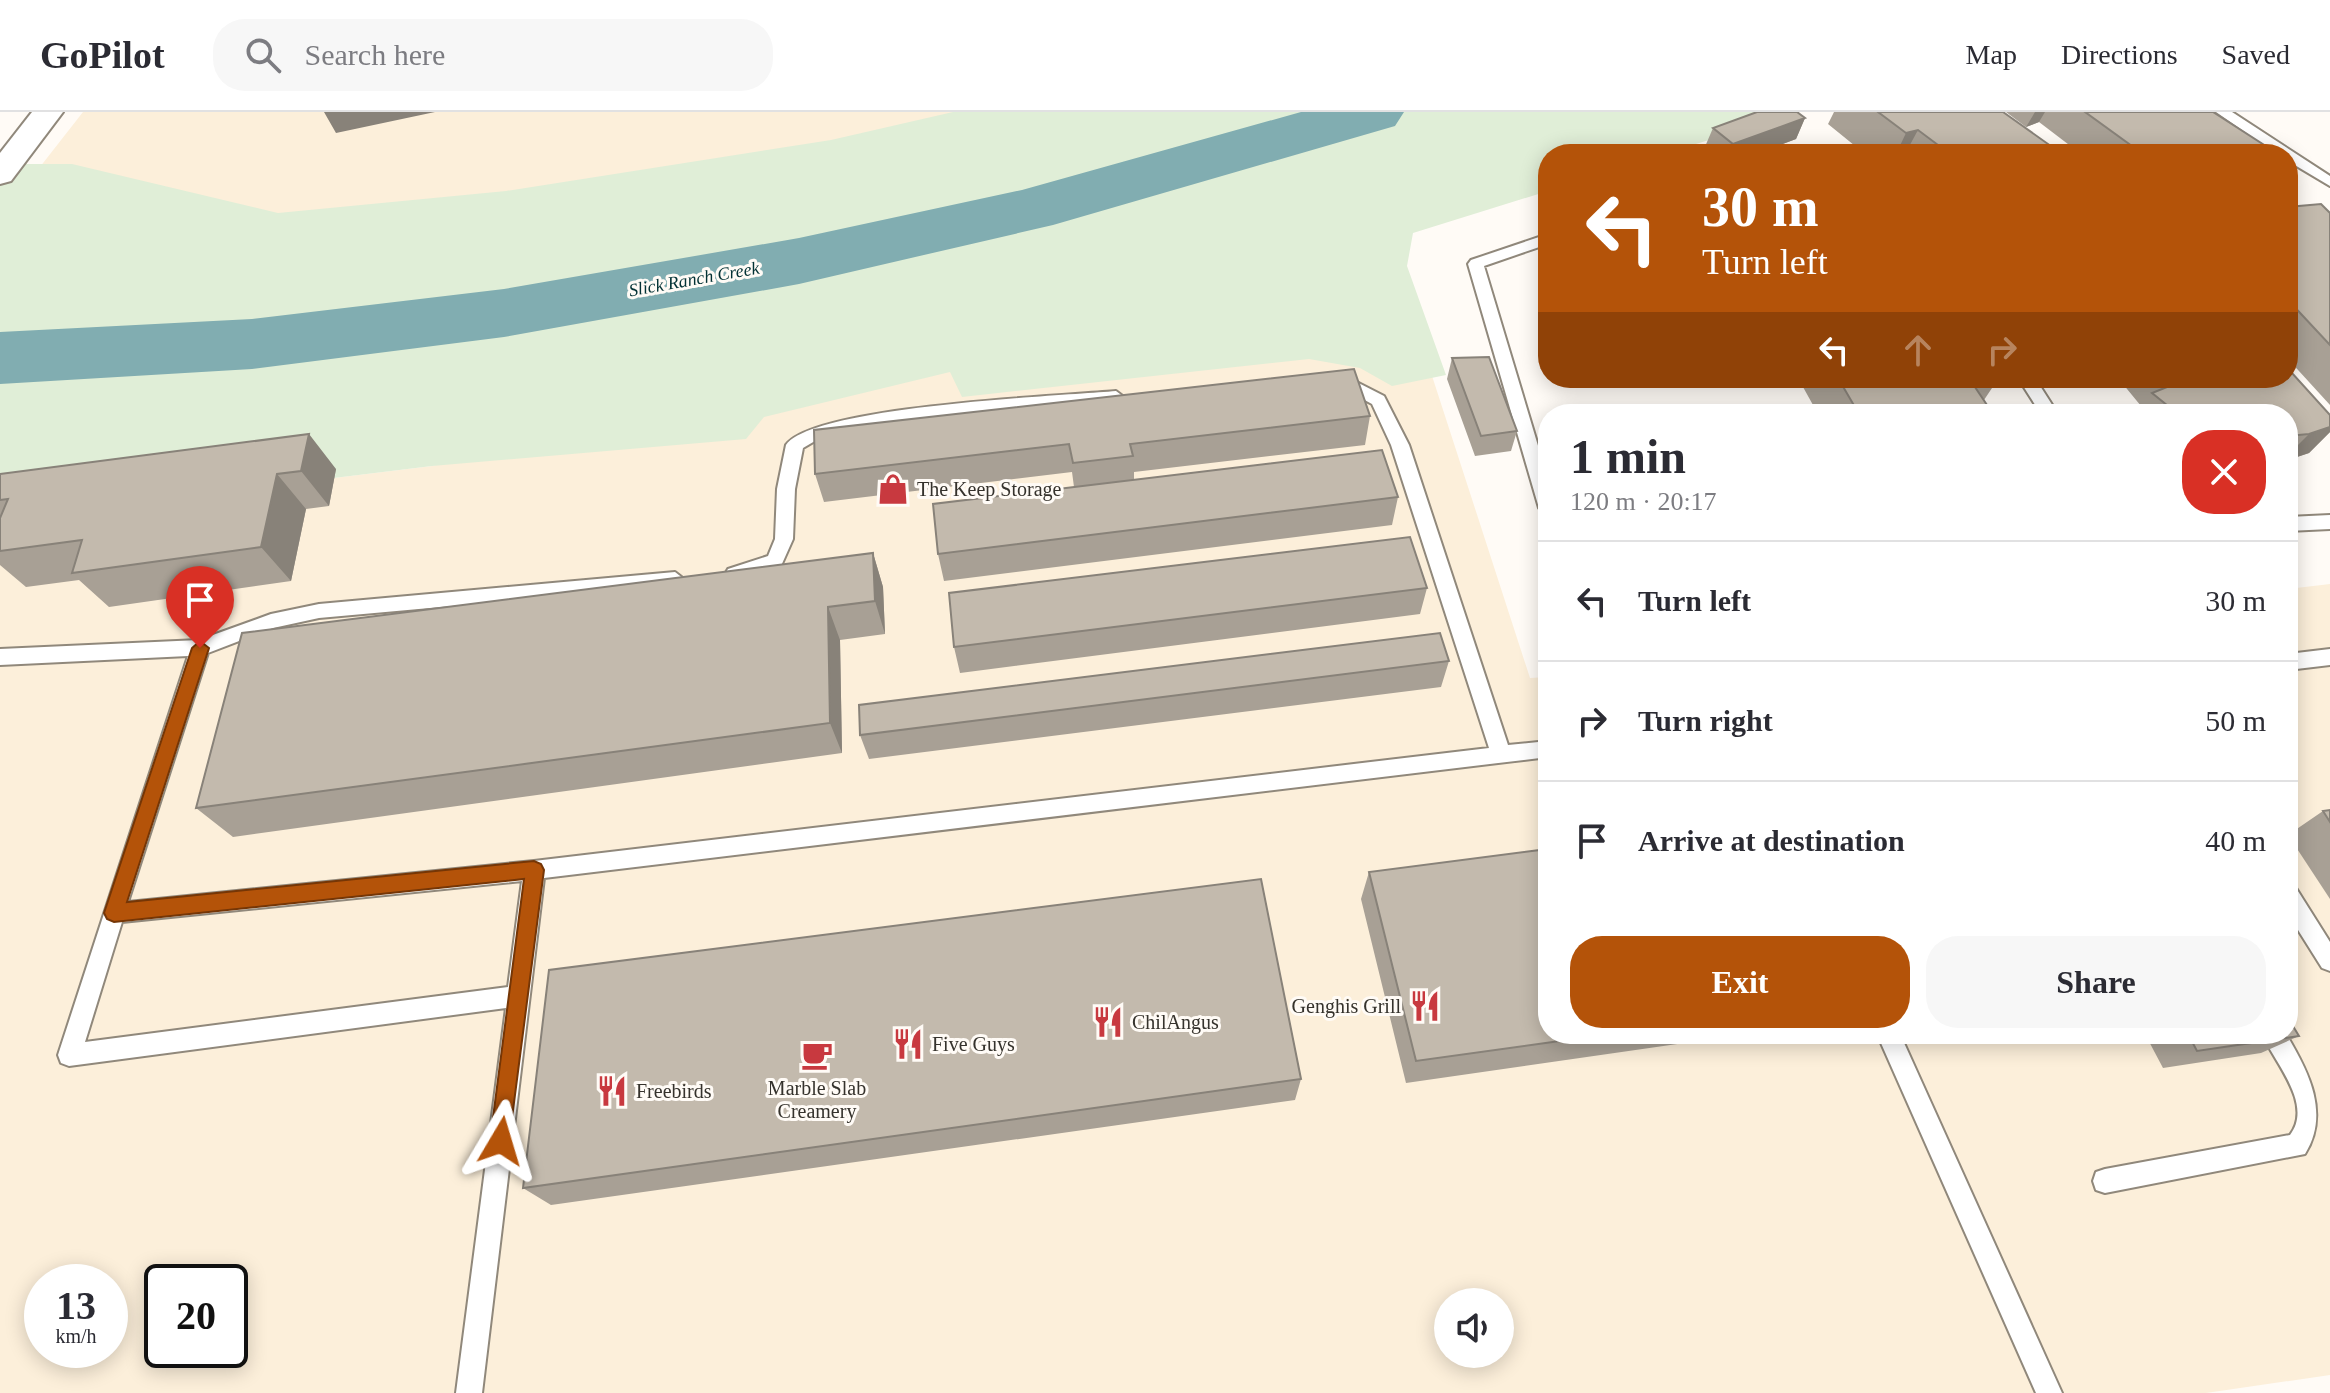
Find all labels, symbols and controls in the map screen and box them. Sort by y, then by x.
search box [213,19,773,91]
icon: search [241,33,285,77]
text: GoPilot [40,34,165,76]
text: Search here [305,38,445,71]
text: Map [1966,39,2017,70]
text: Directions [2061,39,2178,70]
text: Saved [2222,39,2290,70]
icon: left [1570,176,1674,280]
text: 30 m [1702,176,1819,238]
text: Turn left [1702,242,1828,282]
water label: Slick Ranch Creek [627,257,762,300]
icon: left [1812,328,1856,372]
icon: ahead [1896,328,1940,372]
icon: right [1980,328,2024,372]
text: 1 min [1570,430,1686,483]
button: close [2182,430,2266,514]
shop icon: The Keep Storage [876,472,910,506]
place label: The Keep Storage [917,478,1062,501]
text: 120 m · 20:17 [1570,487,1717,516]
pin [166,566,234,648]
icon: arrive [178,578,222,622]
icon: left [1570,579,1614,623]
text: Turn left [1638,584,1751,617]
text: 30 m [2205,584,2266,617]
icon: right [1570,699,1614,743]
text: Turn right [1638,704,1773,737]
text: 50 m [2205,704,2266,737]
icon: arrive [1570,819,1614,863]
text: Arrive at destination [1638,824,1905,857]
text: 40 m [2205,824,2266,857]
button: Exit [1570,936,1910,1028]
button: Share [1926,936,2266,1028]
restaurant icon: Genghis Grill [1408,989,1442,1023]
place label: Genghis Grill [1292,995,1401,1018]
restaurant icon: ChilAngus [1091,1005,1125,1039]
place label: ChilAngus [1132,1011,1219,1034]
restaurant icon: Five Guys [891,1027,925,1061]
place label: Five Guys [932,1033,1015,1056]
cafe icon: Marble Slab Creamery [800,1038,834,1072]
restaurant icon: Freebirds [595,1074,629,1108]
place label: Marble Slab Creamery [768,1077,866,1123]
place label: Freebirds [636,1080,712,1102]
position arrow [459,1099,543,1183]
speed limit sign: 20 [144,1264,248,1368]
text: 13 [56,1283,96,1328]
map controls [1434,1288,1514,1368]
button: sound [1434,1288,1514,1368]
text: km/h [55,1325,97,1347]

